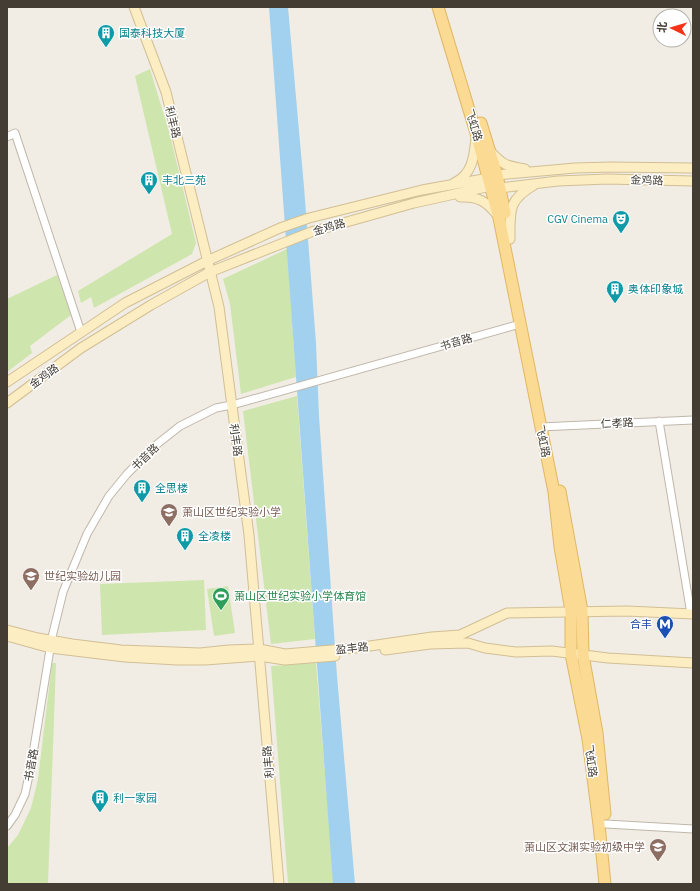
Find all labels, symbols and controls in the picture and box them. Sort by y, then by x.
north arrow [652,8,692,48]
text: 北 [655,21,669,33]
building icon: 国泰科技大厦 [96,23,116,48]
place label: 国泰科技大厦 [119,26,185,40]
street label: 利丰路 [162,104,184,140]
street label: 飞虹路 [462,107,486,143]
building icon: 丰北三苑 [139,170,159,195]
street label: 金鸡路 [630,172,664,188]
place label: 丰北三苑 [162,173,206,187]
theatre icon: CGV Cinema [611,209,631,234]
place label: CGV Cinema [547,212,608,226]
street label: 金鸡路 [311,216,347,238]
building icon: 奥体印象城 [605,279,625,304]
place label: 奥体印象城 [628,282,683,296]
street label: 书音路 [438,331,474,353]
street label: 金鸡路 [27,361,61,391]
street label: 仁孝路 [600,415,634,431]
street label: 利丰路 [227,423,245,457]
street label: 飞虹路 [533,423,553,459]
street label: 书音路 [128,441,162,473]
building icon: 全思楼 [132,478,152,503]
place label: 全思楼 [155,481,188,495]
school or university icon: 萧山区世纪实验小学 [159,502,179,527]
place label: 萧山区世纪实验小学 [182,505,281,519]
building icon: 全凌楼 [175,526,195,551]
place label: 全凌楼 [198,529,231,543]
school or university icon: 世纪实验幼儿园 [21,566,41,591]
place label: 世纪实验幼儿园 [44,569,121,583]
sports icon: 萧山区世纪实验小学体育馆 [211,586,231,611]
place label: 萧山区世纪实验小学体育馆 [234,589,366,603]
metro station icon: 合丰 [655,614,675,639]
place label: 合丰 [630,617,652,631]
street label: 盈丰路 [335,639,369,657]
street label: 飞虹路 [582,744,600,778]
street label: 利丰路 [260,745,276,779]
street label: 书音路 [21,748,41,782]
building icon: 利一家园 [90,788,110,813]
place label: 利一家园 [113,791,157,805]
school or university icon: 萧山区文渊实验初级中学 [648,837,668,862]
place label: 萧山区文渊实验初级中学 [524,840,645,854]

